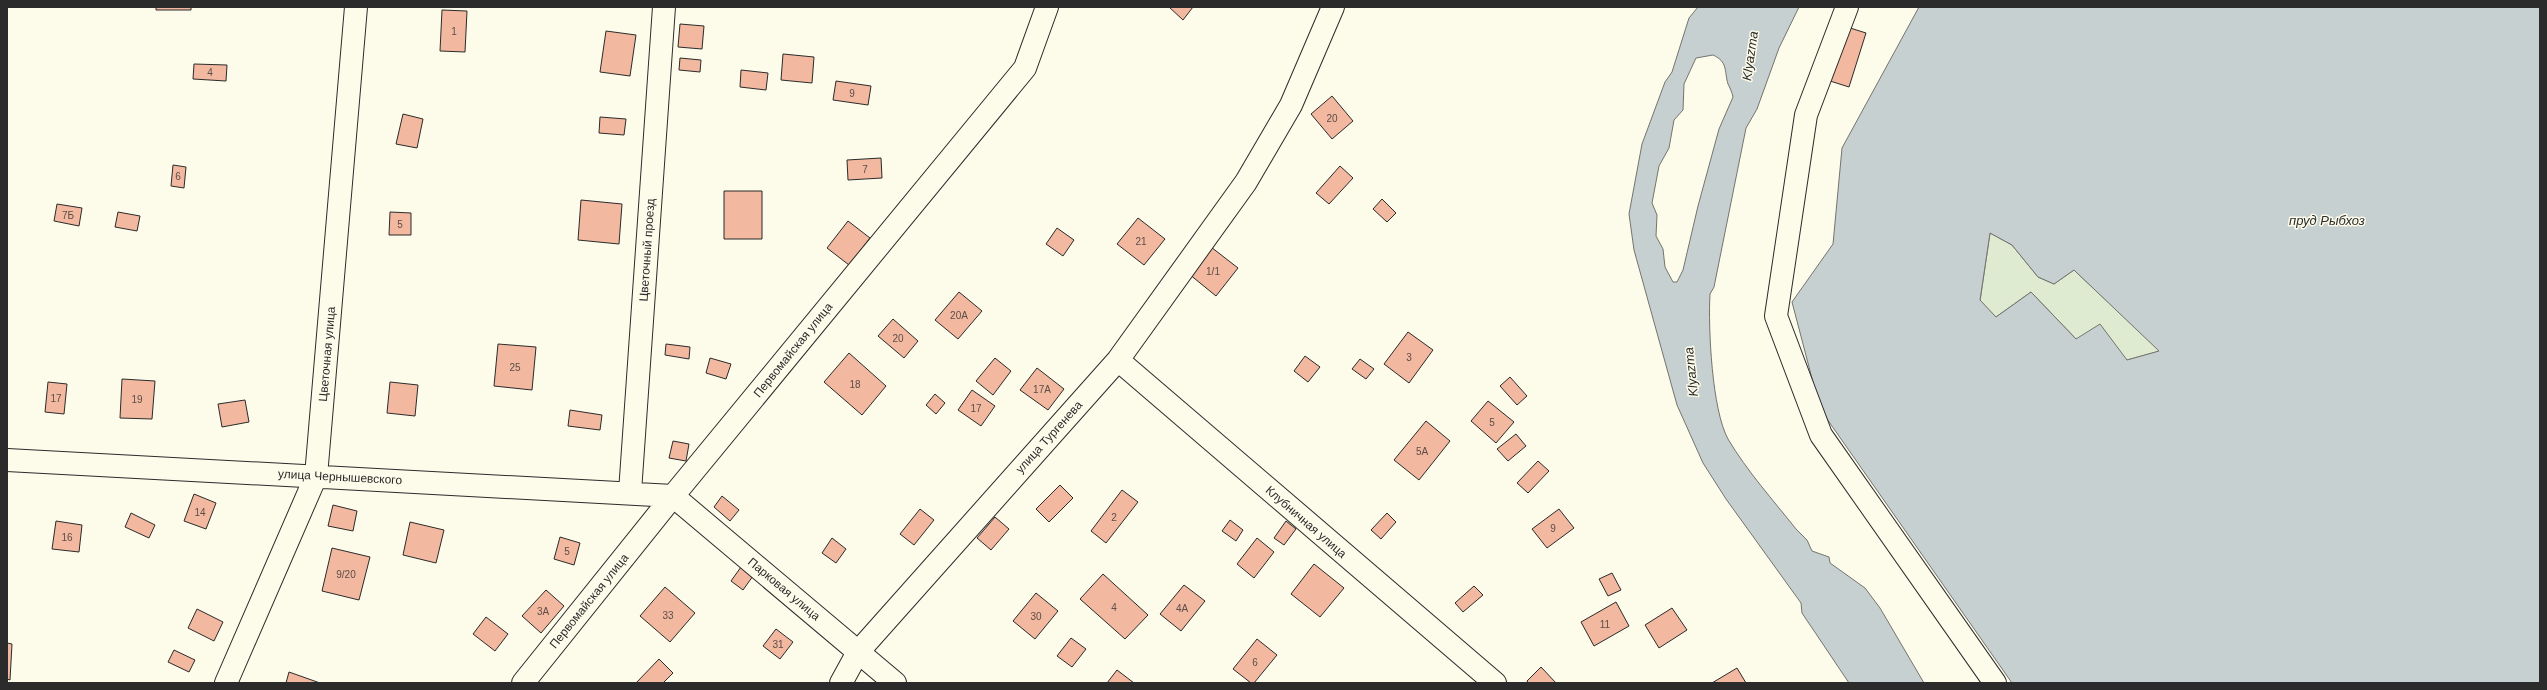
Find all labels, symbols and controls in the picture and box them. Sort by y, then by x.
house number: 1 [451,26,457,37]
water label: Klyazma [1739,30,1761,82]
house number: 4 [207,67,213,78]
house number: 9 [849,88,855,99]
house number: 20 [1326,113,1338,124]
house number: 7 [862,164,868,175]
house number: 6 [175,171,181,182]
street label: Цветочный проезд [636,198,658,302]
house number: 7Б [62,210,74,221]
water label: пруд Рыбхоз [2289,213,2365,228]
house number: 5 [397,219,403,230]
house number: 21 [1135,236,1147,247]
house number: 1/1 [1206,266,1220,277]
street label: Первомайская улица [751,300,836,400]
street label: Цветочная улица [316,305,338,402]
house number: 20А [950,310,968,321]
house number: 20 [892,333,904,344]
water label: Klyazma [1681,346,1701,398]
house number: 3 [1406,352,1412,363]
house number: 25 [509,362,521,373]
house number: 18 [849,379,861,390]
house number: 17А [1033,384,1051,395]
house number: 17 [50,393,62,404]
house number: 19 [131,394,143,405]
street label: улица Тургенева [1013,398,1085,476]
house number: 17 [970,403,982,414]
house number: 5 [1489,417,1495,428]
house number: 5А [1416,446,1428,457]
street label: улица Чернышевского [278,467,403,487]
street label: Клубничная улица [1263,483,1350,561]
house number: 14 [194,507,206,518]
house number: 2 [1111,512,1117,523]
house number: 9 [1550,523,1556,534]
house number: 16 [61,532,73,543]
house number: 5 [564,546,570,557]
street label: Первомайская улица [547,551,632,651]
street label: Парковая улица [745,555,823,623]
house number: 9/20 [336,569,356,580]
house number: 4 [1111,602,1117,613]
house number: 4А [1176,603,1188,614]
house number: 3А [537,606,549,617]
house number: 33 [662,610,674,621]
house number: 30 [1030,611,1042,622]
house number: 11 [1600,619,1611,630]
house number: 31 [772,639,784,650]
house number: 6 [1252,657,1258,668]

